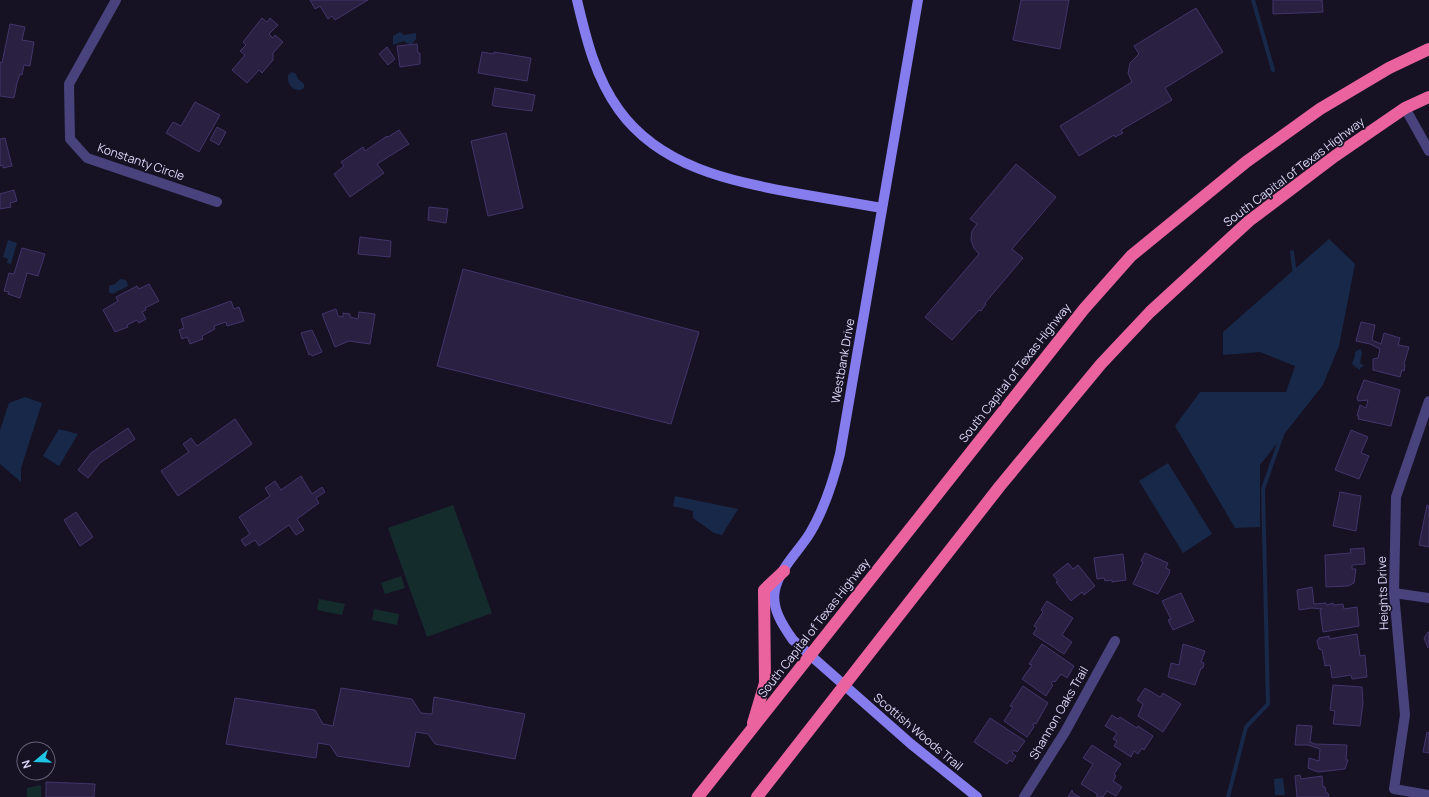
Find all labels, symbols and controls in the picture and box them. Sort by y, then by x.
street label: South Capital of Texas Highway [1220,112,1368,230]
street label: Konstanty Circle [95,139,187,184]
street label: South Capital of Texas Highway [955,299,1075,446]
street label: Westbank Drive [827,317,858,405]
street label: South Capital of Texas Highway [754,554,874,701]
street label: Heights Drive [1373,556,1392,630]
street label: Shannon Oaks Trail [1025,663,1092,762]
street label: Scottish Woods Trail [870,689,967,774]
north arrow [16,741,56,781]
text: N [18,758,34,771]

